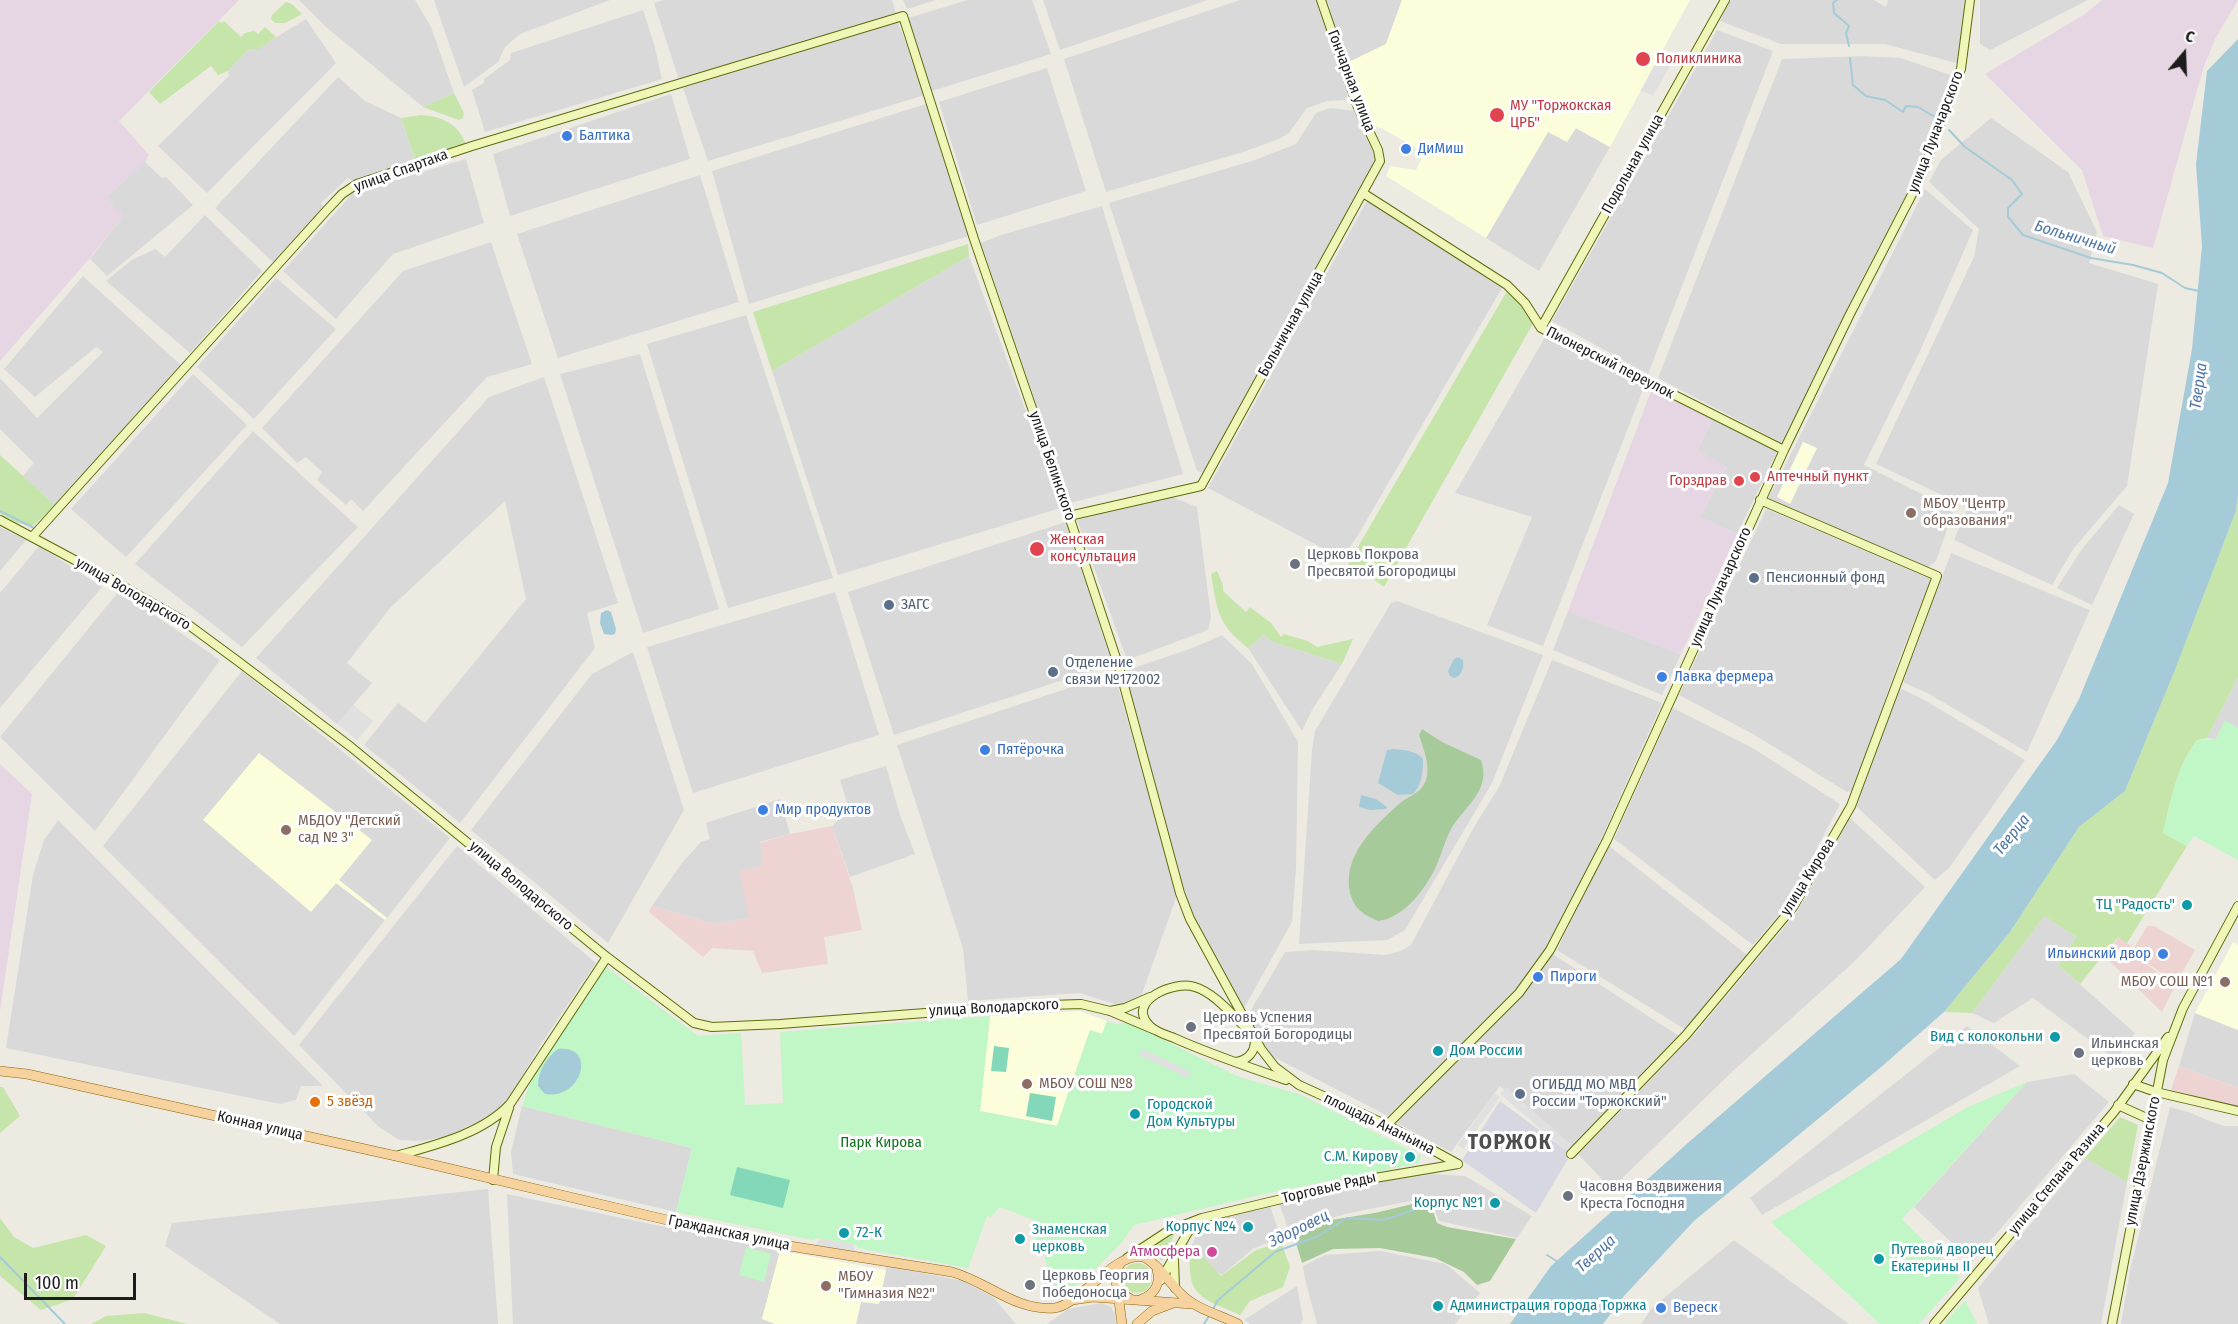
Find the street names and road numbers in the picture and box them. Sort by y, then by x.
street label: Гончарная улица [1323,27,1379,135]
street label: улица Луначарского [1904,68,1968,196]
street label: Подольная улица [1598,111,1668,217]
street label: улица Спартака [352,146,450,196]
street label: Больничная улица [1255,268,1327,380]
street label: Пионерский переулок [1543,323,1677,403]
street label: улица Белинского [1025,409,1079,523]
street label: улица Луначарского [1686,524,1756,650]
street label: улица Володарского [72,554,194,634]
street label: улица Кирова [1777,835,1839,919]
street label: улица Володарского [465,837,577,935]
street label: улица Володарского [929,996,1059,1020]
street label: площадь Ананьина [1321,1089,1437,1159]
street label: улица Дзержинского [2122,1095,2164,1227]
street label: Конная улица [215,1107,305,1145]
street label: улица Степана Разина [2005,1120,2109,1238]
street label: Торговые Ряды [1280,1168,1378,1208]
street label: Гражданская улица [667,1211,791,1255]

